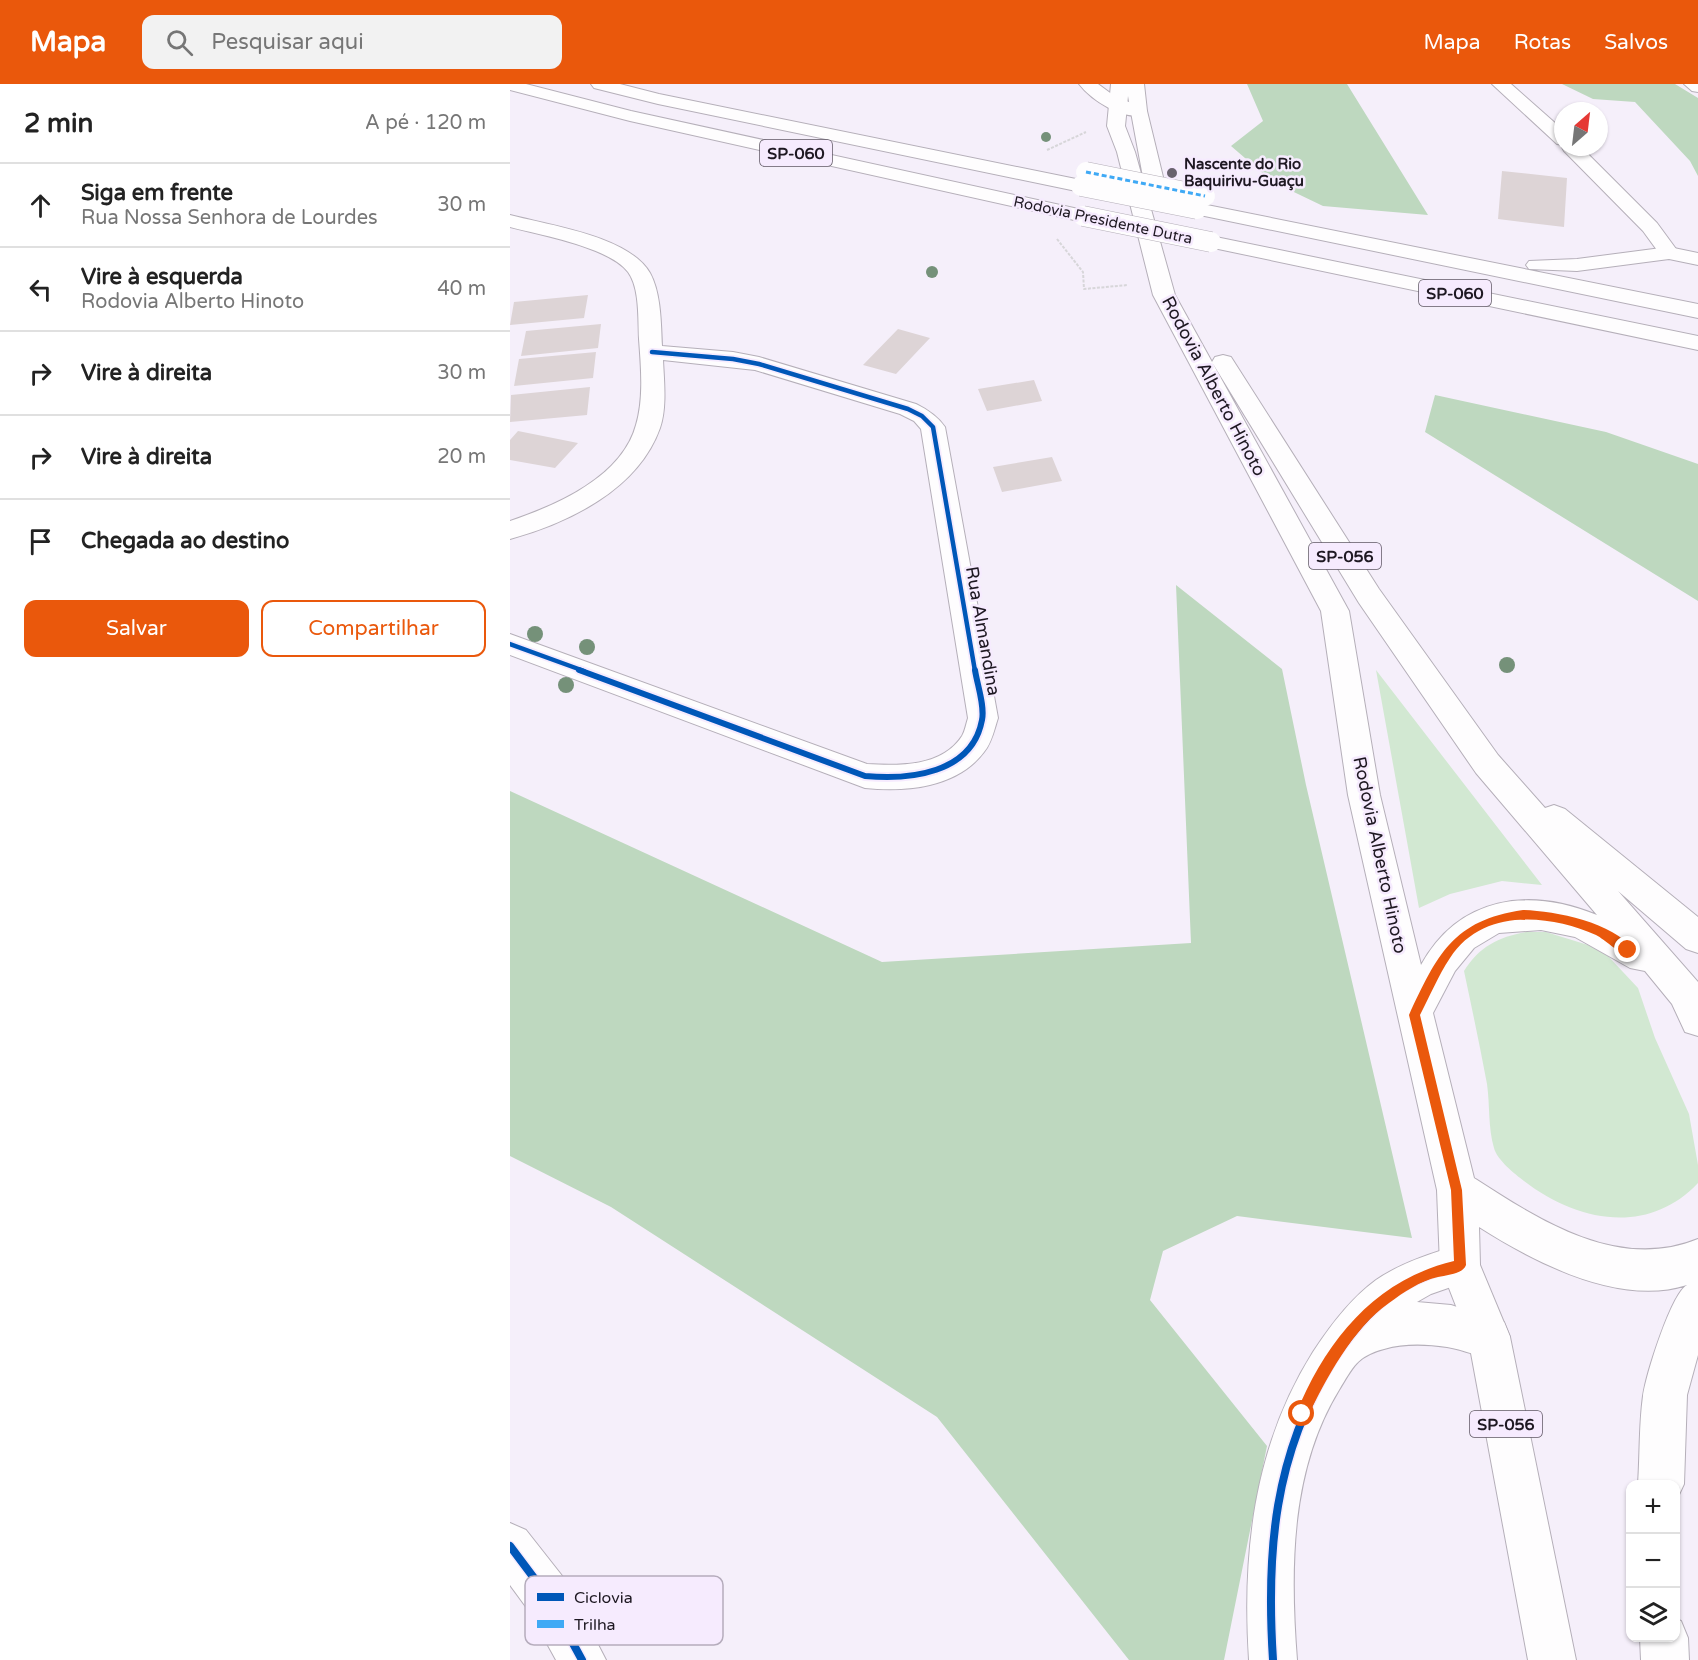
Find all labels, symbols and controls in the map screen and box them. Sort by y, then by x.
search box [142,15,562,69]
text: Mapa [30,25,106,59]
icon: search [163,26,196,59]
text: Pesquisar aqui [211,29,364,55]
text: Mapa [1423,30,1481,55]
text: Rotas [1514,30,1571,55]
text: Salvos [1604,30,1668,55]
north arrow [1554,102,1608,156]
text: 2 min [24,108,93,139]
text: A pé · 120 m [365,111,486,135]
road number: SP-060 [760,140,832,166]
place label: Nascente do Rio Baquirivu-Guaçu [1184,155,1304,191]
marker: Nascente do Rio Baquirivu-Guaçu [1165,166,1179,180]
text: Siga em frente [81,180,233,206]
icon: ahead [24,189,57,222]
street label: Rodovia Presidente Dutra [1012,192,1194,248]
text: 30 m [437,193,486,217]
text: Rua Nossa Senhora de Lourdes [81,206,378,230]
text: Vire à esquerda [81,264,243,290]
icon: left [24,273,57,306]
text: 40 m [437,277,486,301]
road number: SP-060 [1419,280,1491,306]
text: Rodovia Alberto Hinoto [81,290,304,314]
street label: Rodovia Alberto Hinoto [1157,292,1271,480]
icon: right [24,357,57,390]
text: Vire à direita [81,360,212,386]
text: 30 m [437,361,486,385]
icon: right [24,441,57,474]
text: Vire à direita [81,444,212,470]
text: 20 m [437,445,486,469]
icon: arrive [24,525,57,558]
text: Chegada ao destino [81,528,289,554]
road number: SP-056 [1309,543,1381,569]
street label: Rua Almandina [961,565,1005,697]
button: Salvar [24,600,249,657]
button: Compartilhar [261,600,486,657]
street label: Rodovia Alberto Hinoto [1348,755,1412,956]
route end [1614,936,1640,962]
route start [1288,1400,1314,1426]
road number: SP-056 [1470,1411,1542,1437]
map controls [1626,1480,1680,1642]
button: + [1626,1480,1680,1534]
button: − [1626,1534,1680,1588]
legend [525,1576,723,1645]
text: Ciclovia [574,1588,633,1608]
button: layers [1626,1588,1680,1642]
text: Trilha [574,1615,616,1635]

